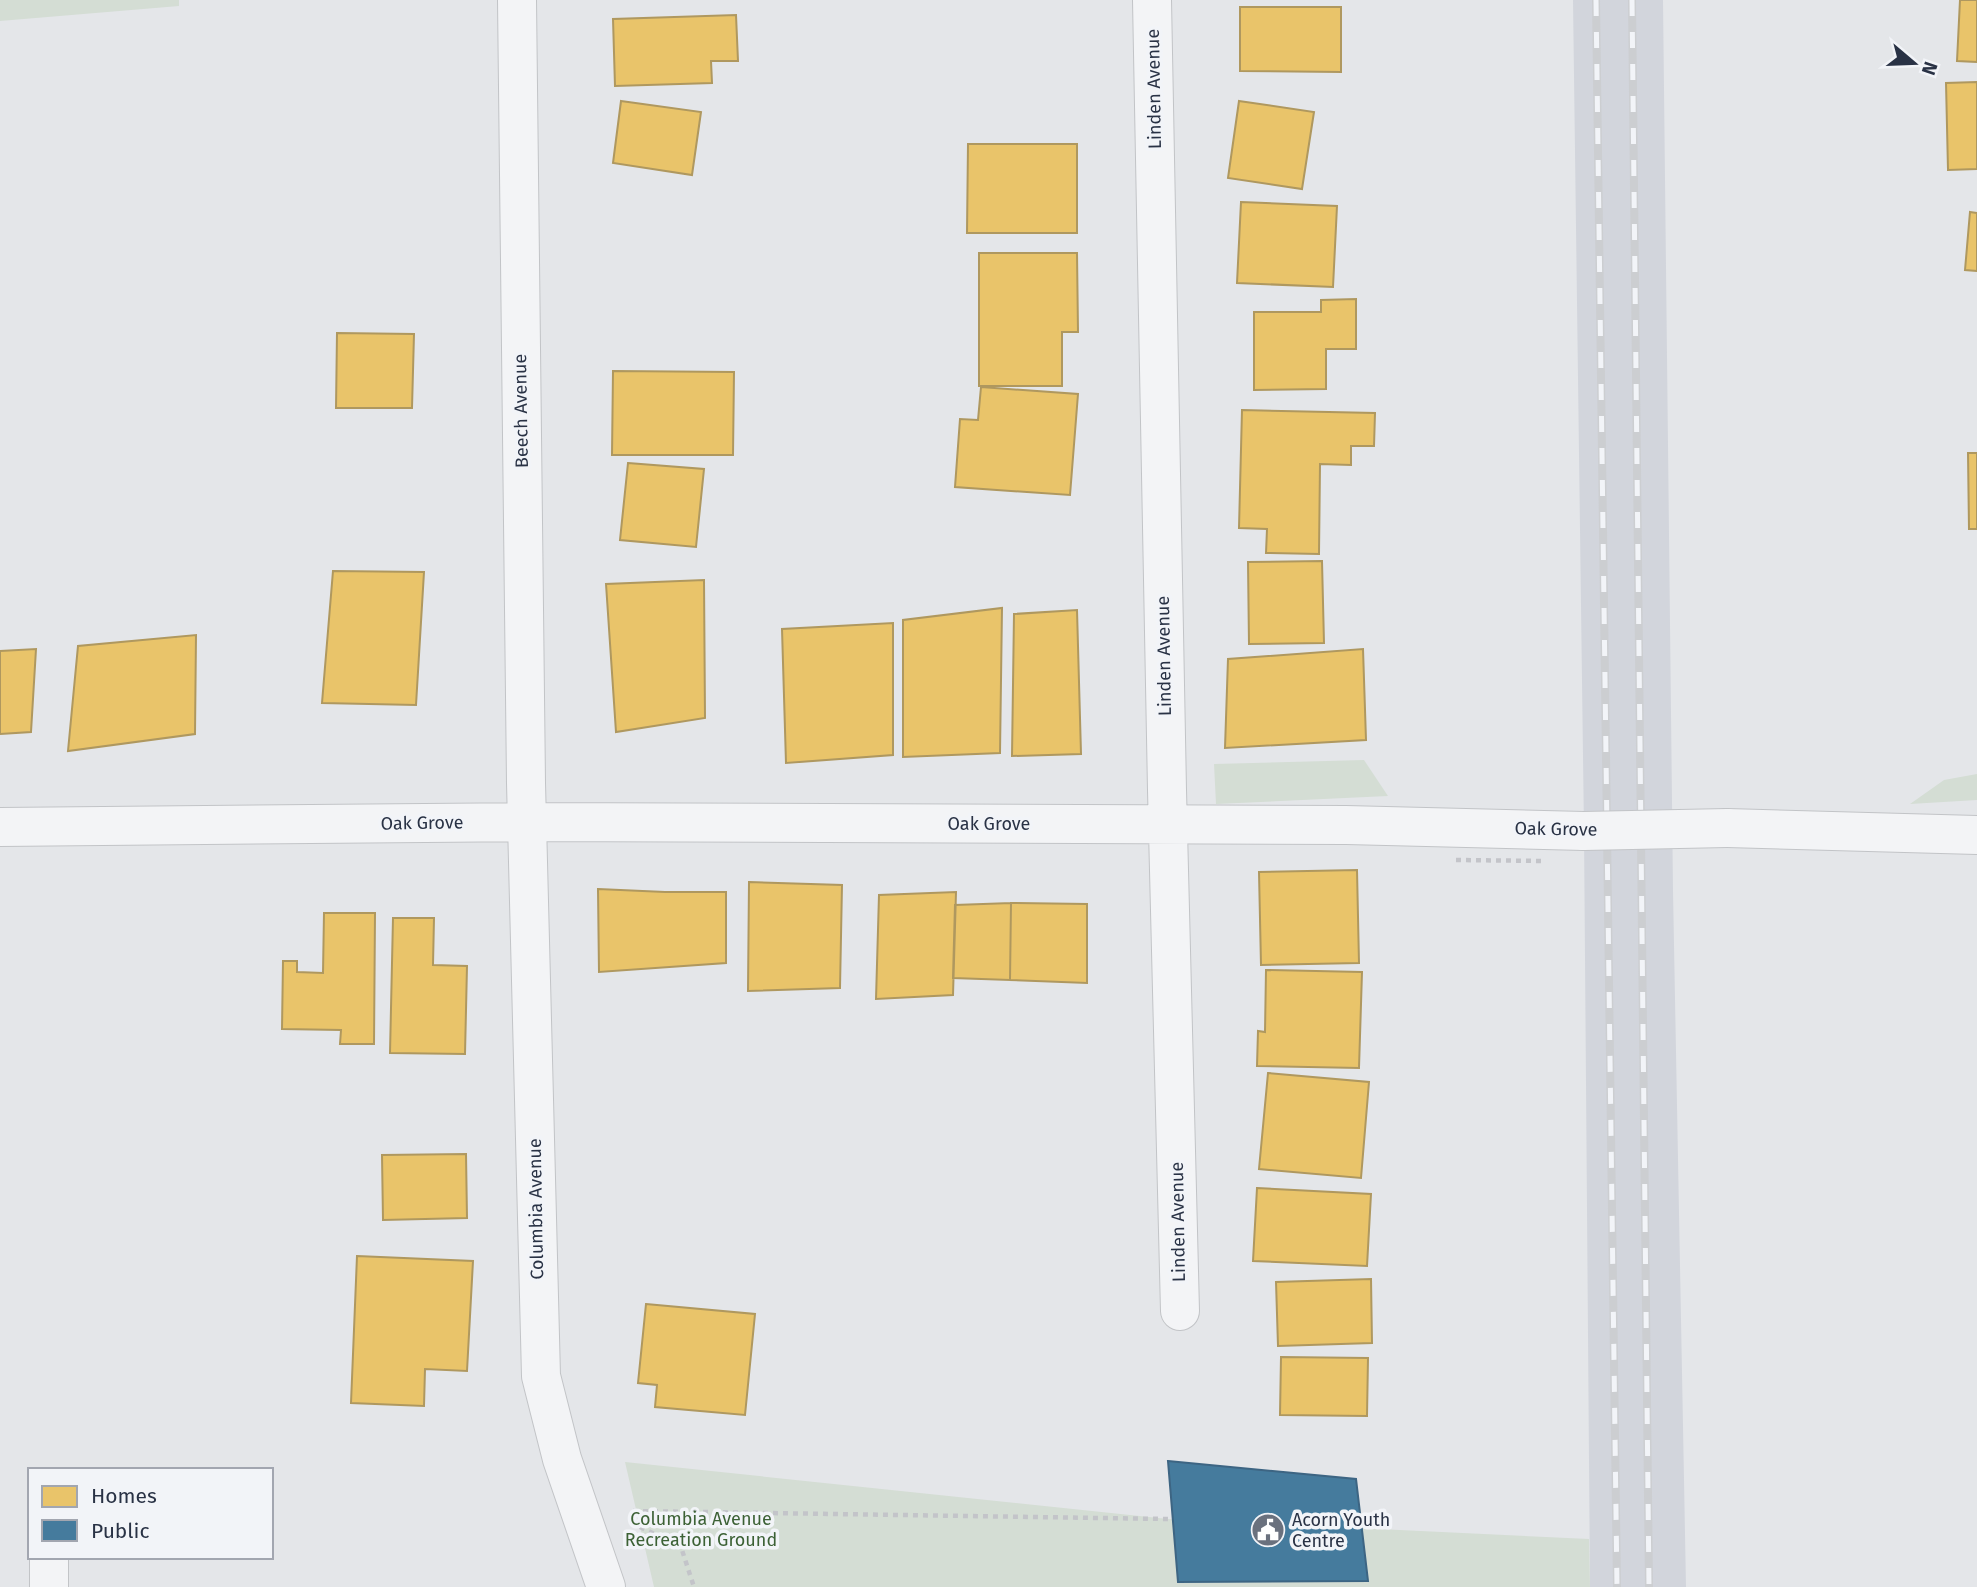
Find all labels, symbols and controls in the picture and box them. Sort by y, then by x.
north arrow [1879,28,1949,98]
street label: Linden Avenue [1142,29,1166,149]
text: N [1917,59,1943,78]
street label: Beech Avenue [509,354,533,468]
street label: Linden Avenue [1152,596,1176,716]
street label: Oak Grove [380,811,464,835]
street label: Oak Grove [948,813,1030,835]
street label: Oak Grove [1514,817,1598,841]
street label: Columbia Avenue [524,1138,548,1280]
street label: Linden Avenue [1166,1162,1190,1282]
legend [28,1468,273,1559]
text: Homes [91,1483,157,1509]
park label: Columbia Avenue Recreation Ground [625,1508,777,1551]
place label: Acorn Youth Centre [1292,1509,1390,1552]
public building icon: Acorn Youth Centre [1249,1511,1287,1549]
text: Public [91,1518,149,1544]

